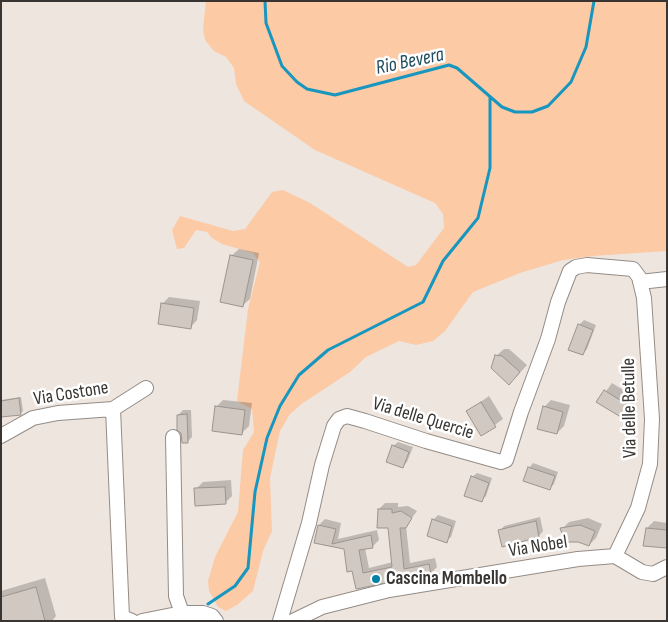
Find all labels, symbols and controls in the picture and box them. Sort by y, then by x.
water label: Rio Bevera [374,43,446,81]
street label: Via delle Betulle [618,358,642,458]
street label: Via Costone [32,377,110,411]
street label: Via delle Quercie [370,393,476,445]
street label: Via Nobel [507,531,569,563]
place label: Cascina Mombello [386,568,507,590]
marker: Cascina Mombello [370,573,382,585]

